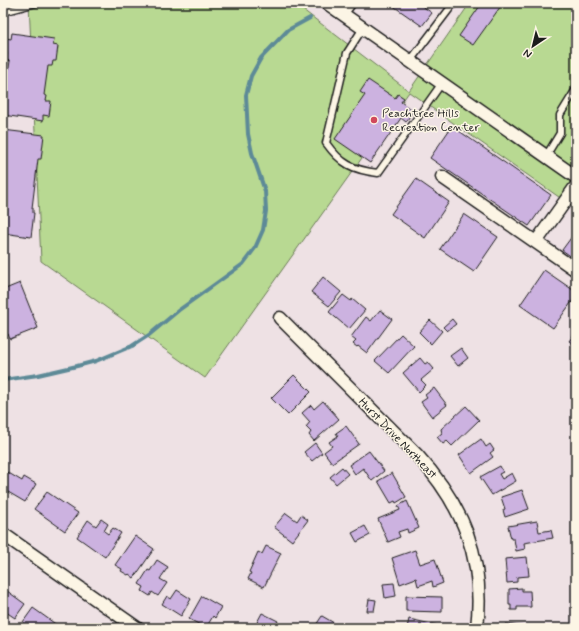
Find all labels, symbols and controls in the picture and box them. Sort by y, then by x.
north arrow [513,26,553,66]
text: N [521,46,535,61]
place label: Peachtree Hills Recreation Center [382,106,479,136]
marker: Peachtree Hills Recreation Center [369,115,379,125]
street label: Hurst Drive Northeast [354,395,441,483]

